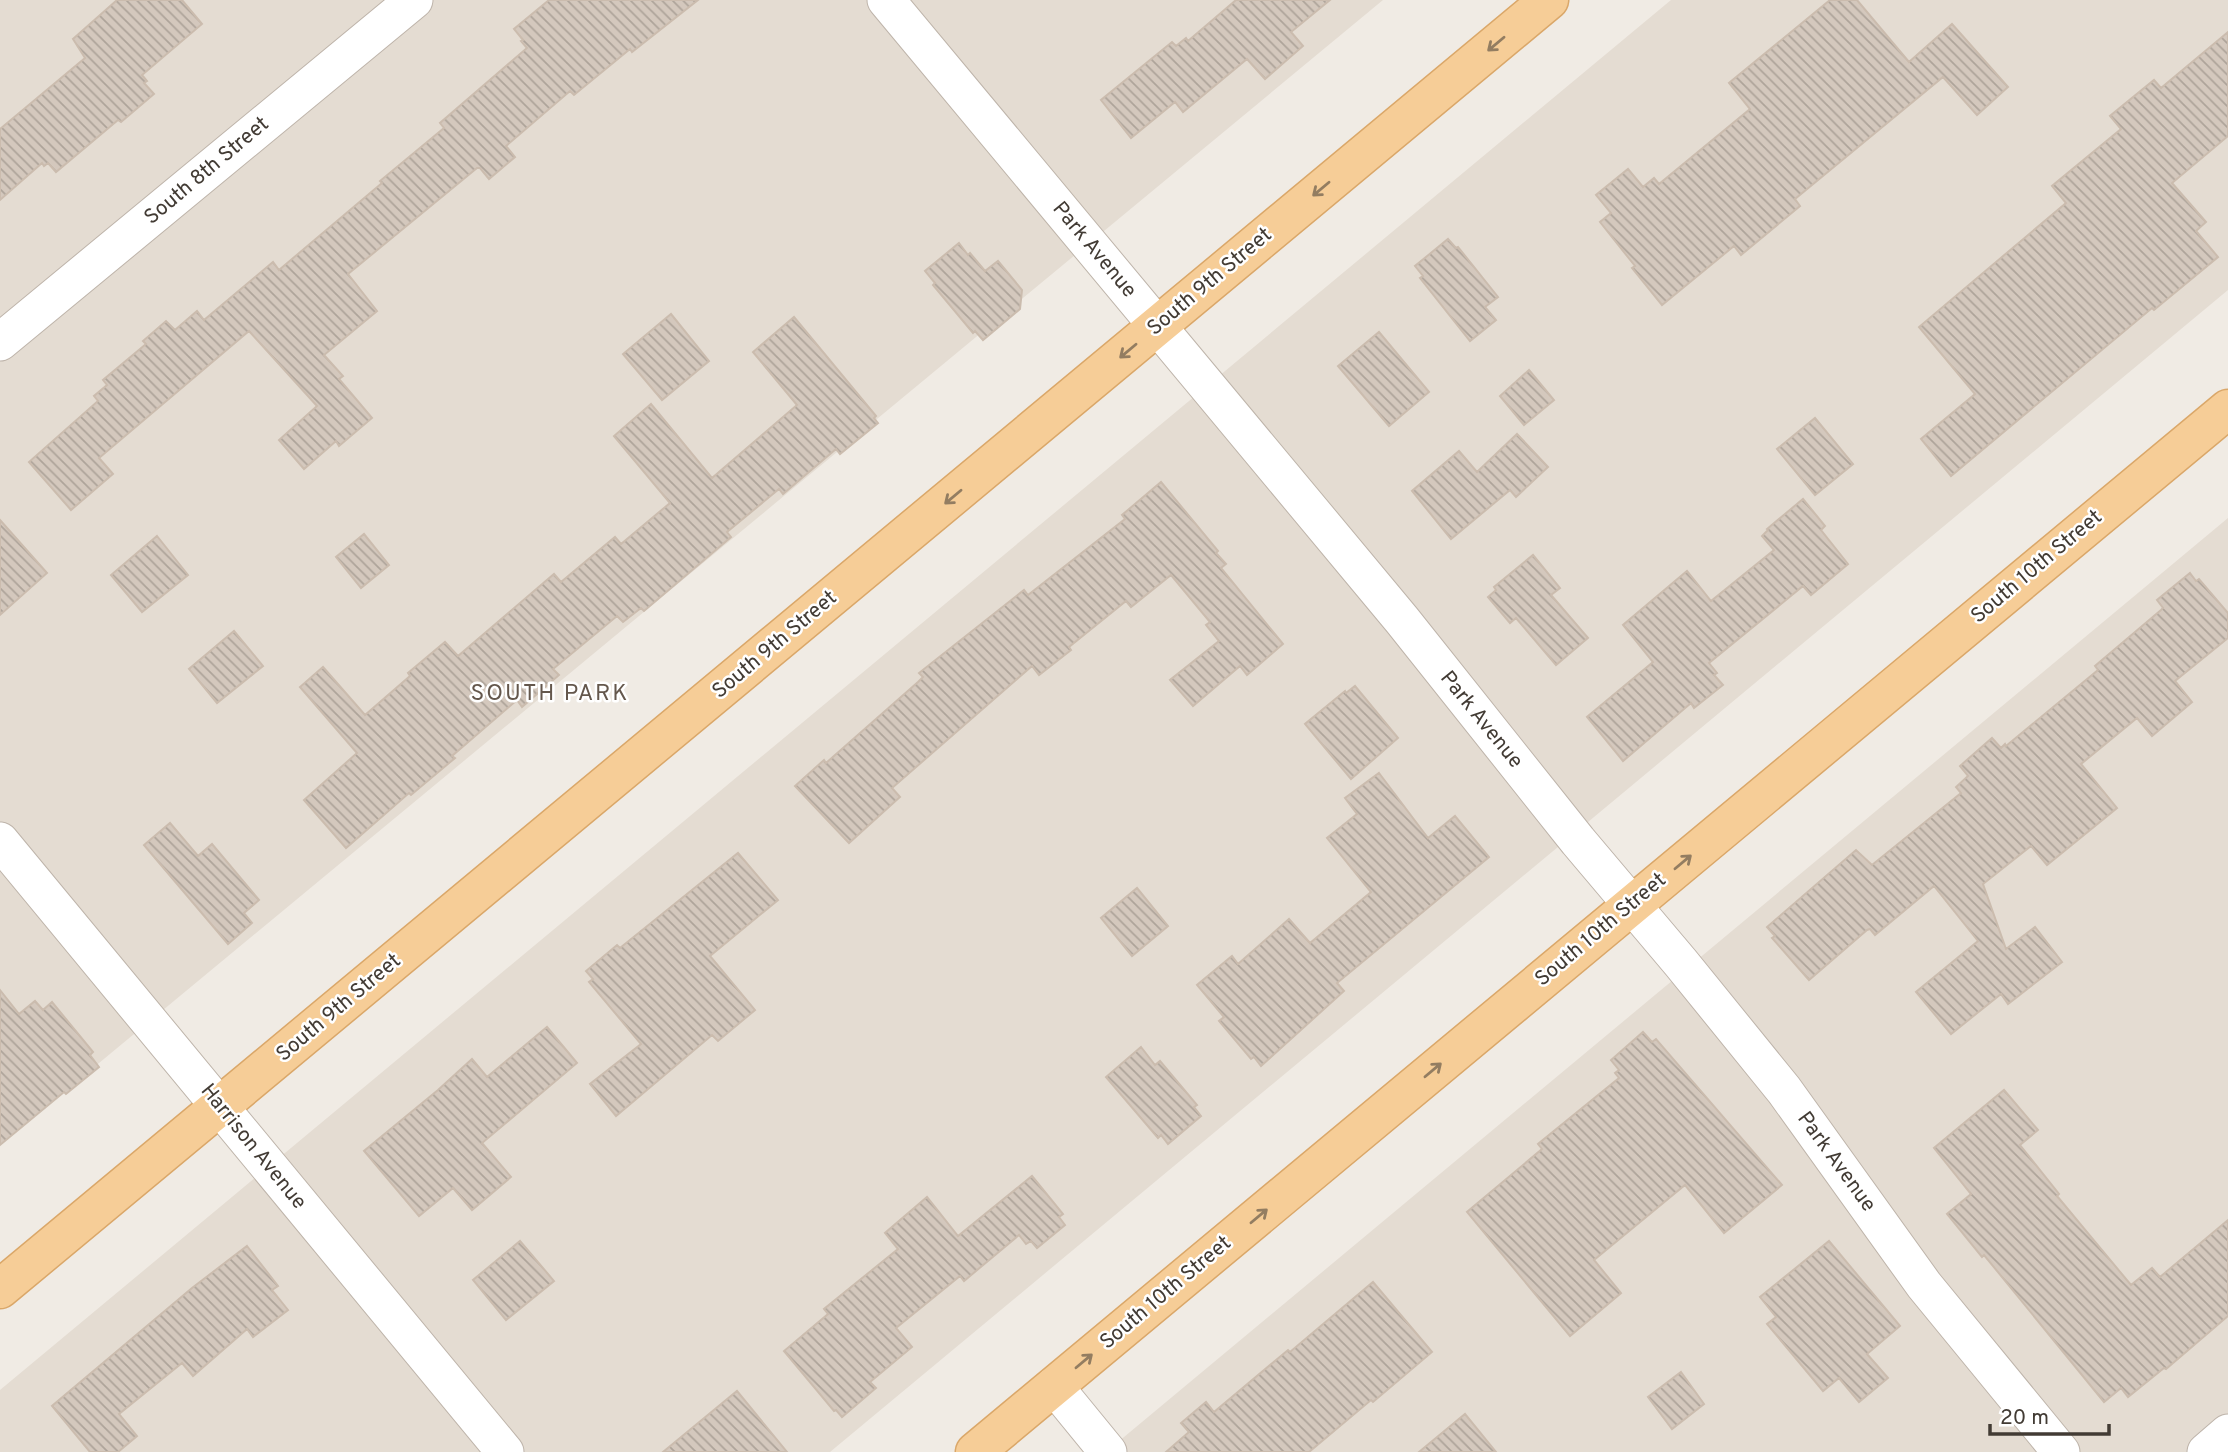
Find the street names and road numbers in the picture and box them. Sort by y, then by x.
street label: South 8th Street [139,111,275,231]
street label: Park Avenue [1046,196,1142,304]
street label: South 9th Street [1142,222,1278,342]
street label: South 10th Street [1966,504,2108,630]
street label: South 9th Street [707,585,843,705]
street label: Park Avenue [1433,666,1529,774]
street label: South 10th Street [1530,867,1672,993]
street label: South 9th Street [271,948,407,1068]
street label: Harrison Avenue [194,1079,312,1215]
street label: Park Avenue [1790,1106,1882,1218]
street label: South 10th Street [1095,1230,1237,1356]

